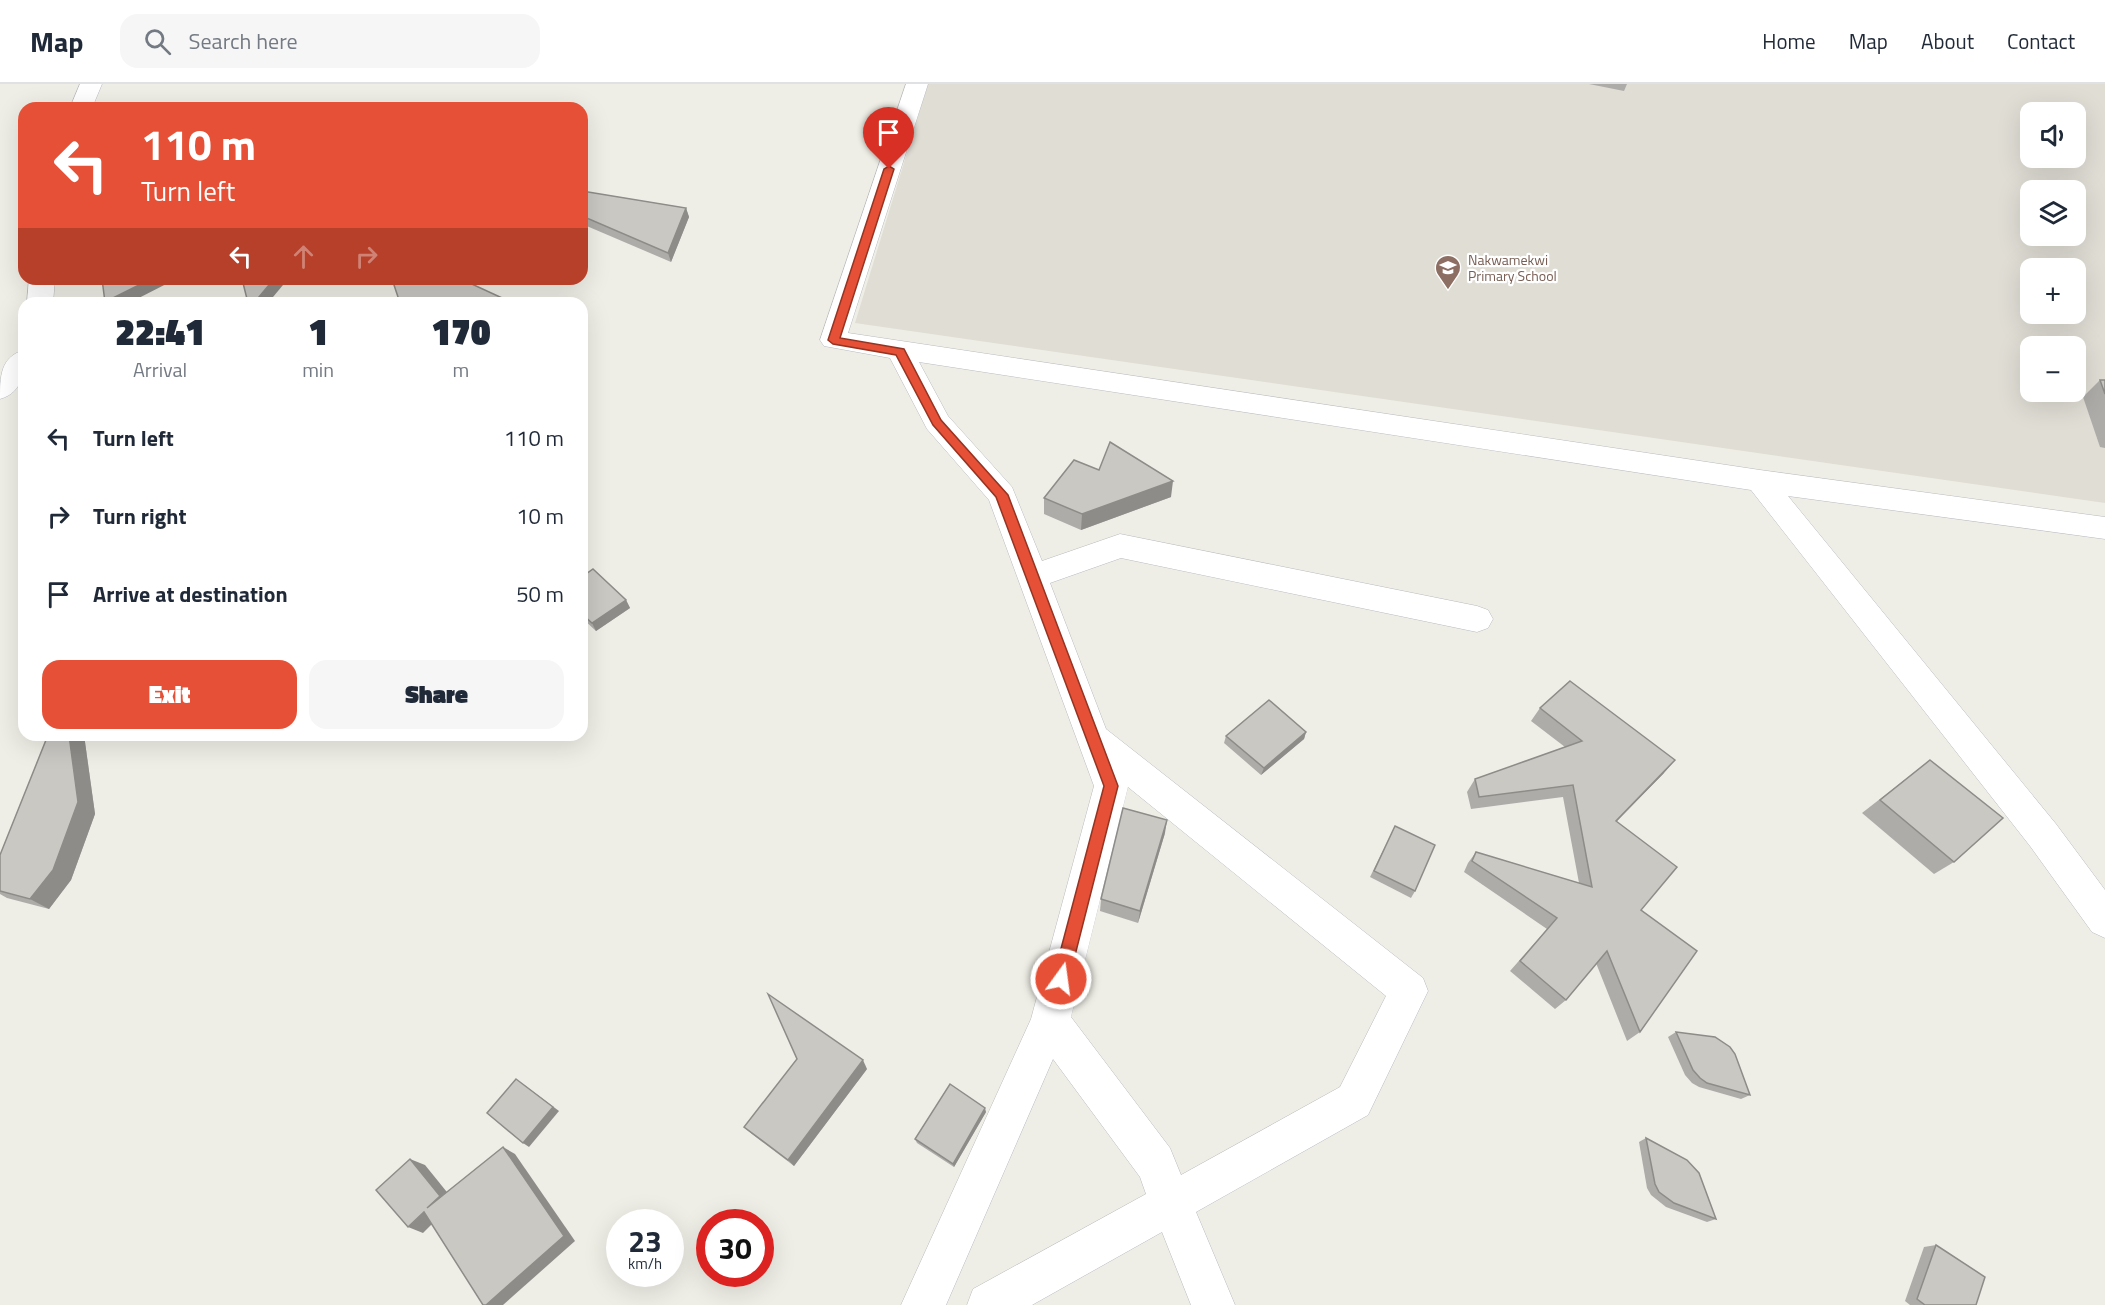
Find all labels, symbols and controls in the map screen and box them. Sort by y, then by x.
search box [120,14,540,68]
text: Map [30,20,84,63]
text: Search here [189,24,298,58]
icon: search [141,25,174,58]
text: Home [1762,25,1816,57]
text: Map [1849,25,1888,57]
text: About [1921,25,1974,57]
text: Contact [2007,25,2075,57]
map controls [2020,102,2086,402]
button: sound [2020,102,2086,168]
pin [863,107,914,169]
text: 110 m [141,112,256,176]
icon: arrive [872,116,905,149]
icon: left [42,126,120,204]
text: Turn left [141,170,235,211]
button: layers [2020,180,2086,246]
icon: left [224,240,257,273]
icon: ahead [287,240,320,273]
icon: right [350,240,383,273]
place label: Nakwamekwi Primary School [1468,249,1557,286]
school or university icon: Nakwamekwi Primary School [1433,253,1463,291]
button: + [2020,258,2086,324]
text: 22:41 [115,304,205,359]
text: 1 [308,304,328,359]
text: 170 [431,304,491,359]
button: − [2020,336,2086,402]
text: Arrival [133,354,187,385]
text: min [302,354,334,385]
text: m [453,354,469,385]
text: Turn left [93,421,174,455]
text: 110 m [504,421,564,455]
icon: left [42,422,75,455]
text: Turn right [93,499,187,533]
text: 10 m [516,499,564,533]
icon: right [42,500,75,533]
text: Arrive at destination [93,577,288,611]
text: 50 m [516,577,564,611]
icon: arrive [42,578,75,611]
button: Exit [42,660,297,729]
button: Share [309,660,564,729]
position arrow [1029,947,1093,1011]
speed limit sign: 30 [696,1209,774,1287]
text: 23 [628,1218,662,1264]
text: km/h [628,1252,662,1275]

